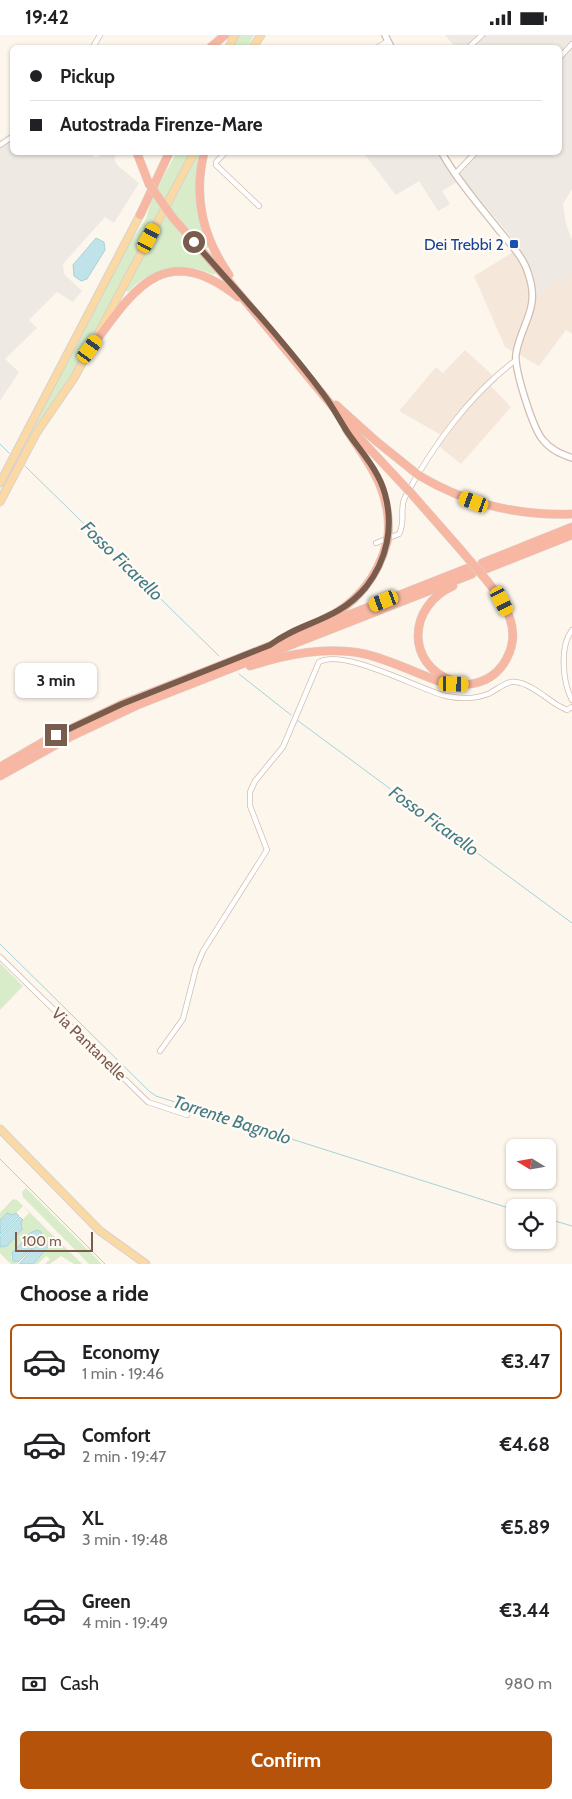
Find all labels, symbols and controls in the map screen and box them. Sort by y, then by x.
text: 19:42 [25,6,69,29]
text: Pickup [60,65,115,88]
text: Autostrada Firenze-Mare [60,113,263,136]
car [135,221,162,255]
route start [183,231,205,253]
place label: Dei Trebbi 2 [424,235,504,254]
marker: Dei Trebbi 2 [508,238,520,250]
car [75,332,104,366]
car [457,490,490,514]
water label: Fosso Ficarello [76,516,168,606]
car [488,584,515,618]
car [367,589,400,613]
callout: 3 min [15,663,97,697]
text: 3 min [37,671,75,690]
car [438,676,469,692]
route end [45,724,67,746]
water label: Fosso Ficarello [385,781,483,861]
street label: Via Pantanelle [48,1004,130,1084]
water label: Torrente Bagnolo [170,1091,294,1149]
north arrow [506,1139,556,1189]
map controls [506,1139,556,1249]
button: locate [506,1199,556,1249]
scale bar [15,1229,92,1252]
text: 100 m [22,1232,62,1250]
text: Choose a ride [20,1280,149,1307]
icon: car [22,1339,67,1384]
text: Economy [82,1341,160,1364]
text: €3.47 [502,1350,550,1373]
text: 1 min · 19:46 [82,1364,164,1383]
icon: car [22,1422,67,1467]
text: Comfort [82,1424,151,1447]
text: €4.68 [500,1433,550,1456]
text: 2 min · 19:47 [82,1447,166,1466]
icon: car [22,1505,67,1550]
text: XL [82,1507,103,1530]
text: €5.89 [501,1516,550,1539]
text: 3 min · 19:48 [82,1530,168,1549]
icon: car [22,1588,67,1633]
text: Green [82,1590,131,1613]
text: €3.44 [500,1599,550,1622]
text: 4 min · 19:49 [82,1613,168,1632]
icon: cash [20,1670,48,1698]
text: Cash [60,1672,99,1695]
text: 980 m [504,1674,552,1693]
button: Confirm [20,1731,552,1789]

